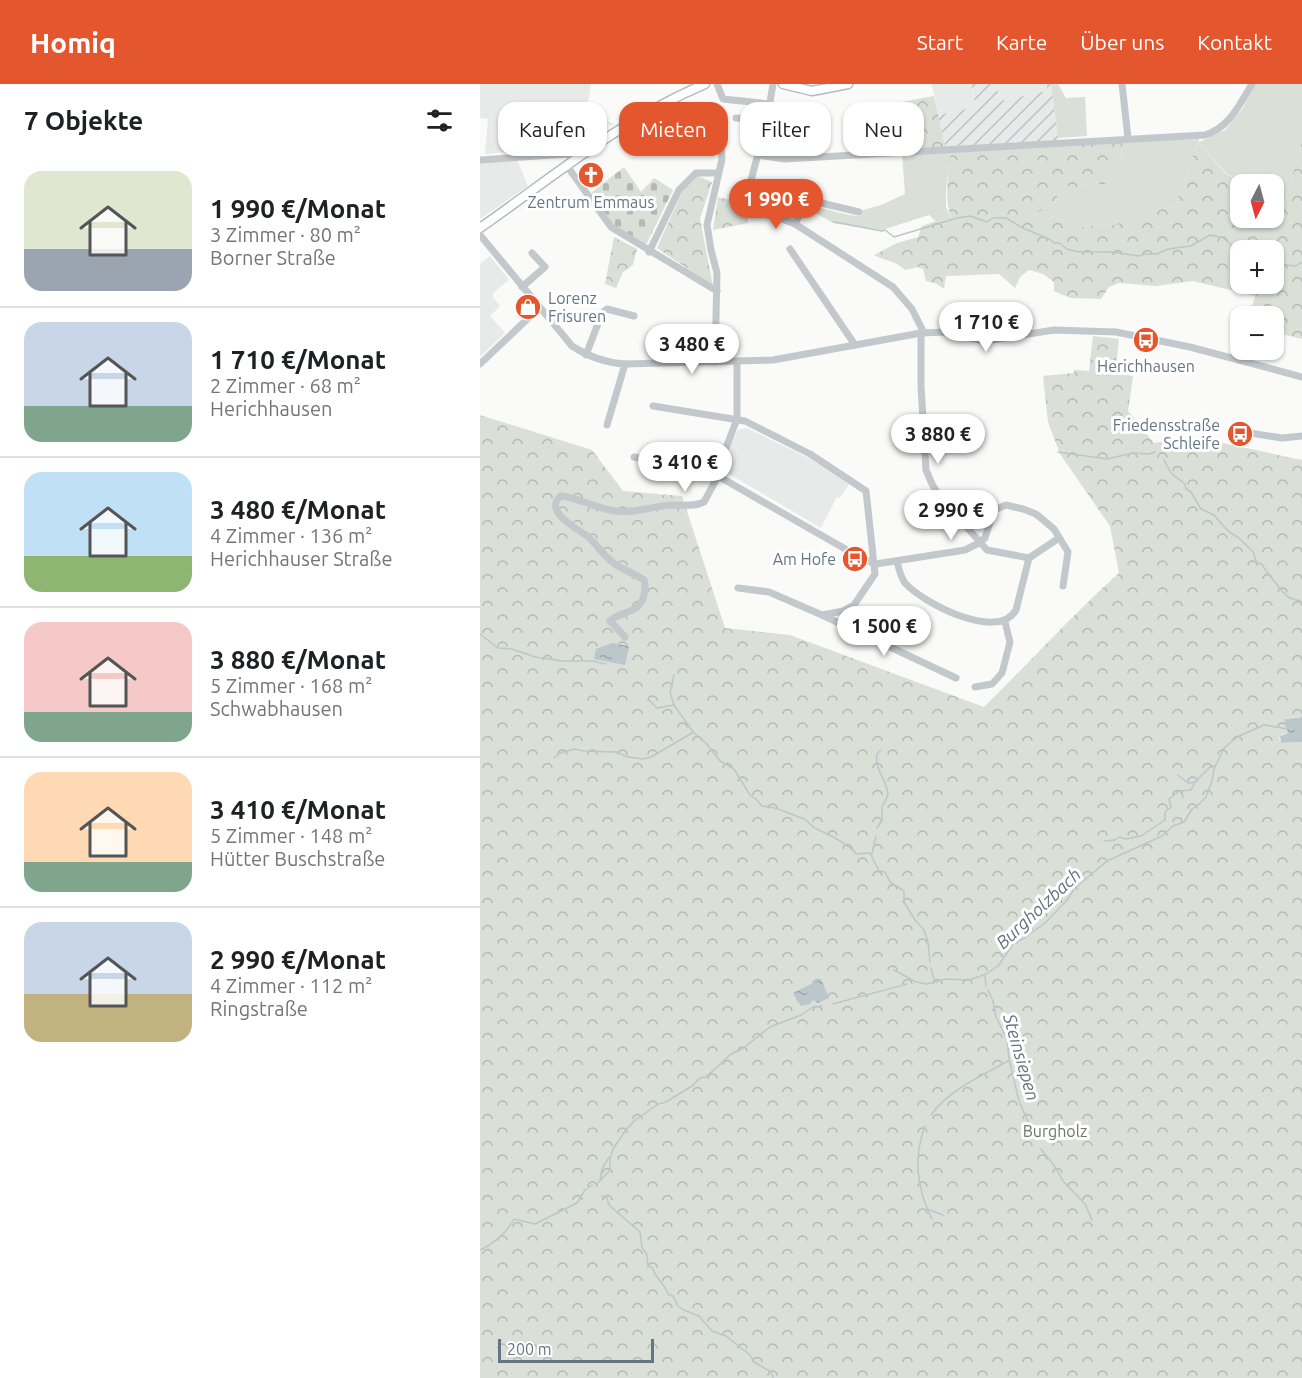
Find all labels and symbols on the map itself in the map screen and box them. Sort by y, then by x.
church icon: Zentrum Emmaus [576,160,606,190]
north arrow [1230,174,1284,228]
pin: 1 990 € [721,179,831,230]
place label: Zentrum Emmaus [528,193,654,211]
place label: Lorenz Frisuren [548,289,606,325]
shop icon: Lorenz Frisuren [513,292,543,322]
pin: 1 710 € [931,302,1041,353]
pin: 3 480 € [637,324,747,375]
bus stop icon: Herichhausen [1131,325,1161,355]
place label: Herichhausen [1097,357,1195,375]
pin: 3 880 € [883,414,993,465]
place label: Friedensstraße Schleife [1113,416,1220,452]
bus stop icon: Friedensstraße Schleife [1225,419,1255,449]
pin: 3 410 € [630,442,740,493]
pin: 2 990 € [896,490,1006,541]
bus stop icon: Am Hofe [840,544,870,574]
place label: Am Hofe [773,550,836,568]
pin: 1 500 € [829,606,939,657]
water label: Burgholzbach [992,864,1084,952]
water label: Steinsiepen [1000,1010,1044,1103]
park label: Burgholz [1023,1122,1087,1140]
scale bar [498,1336,654,1364]

